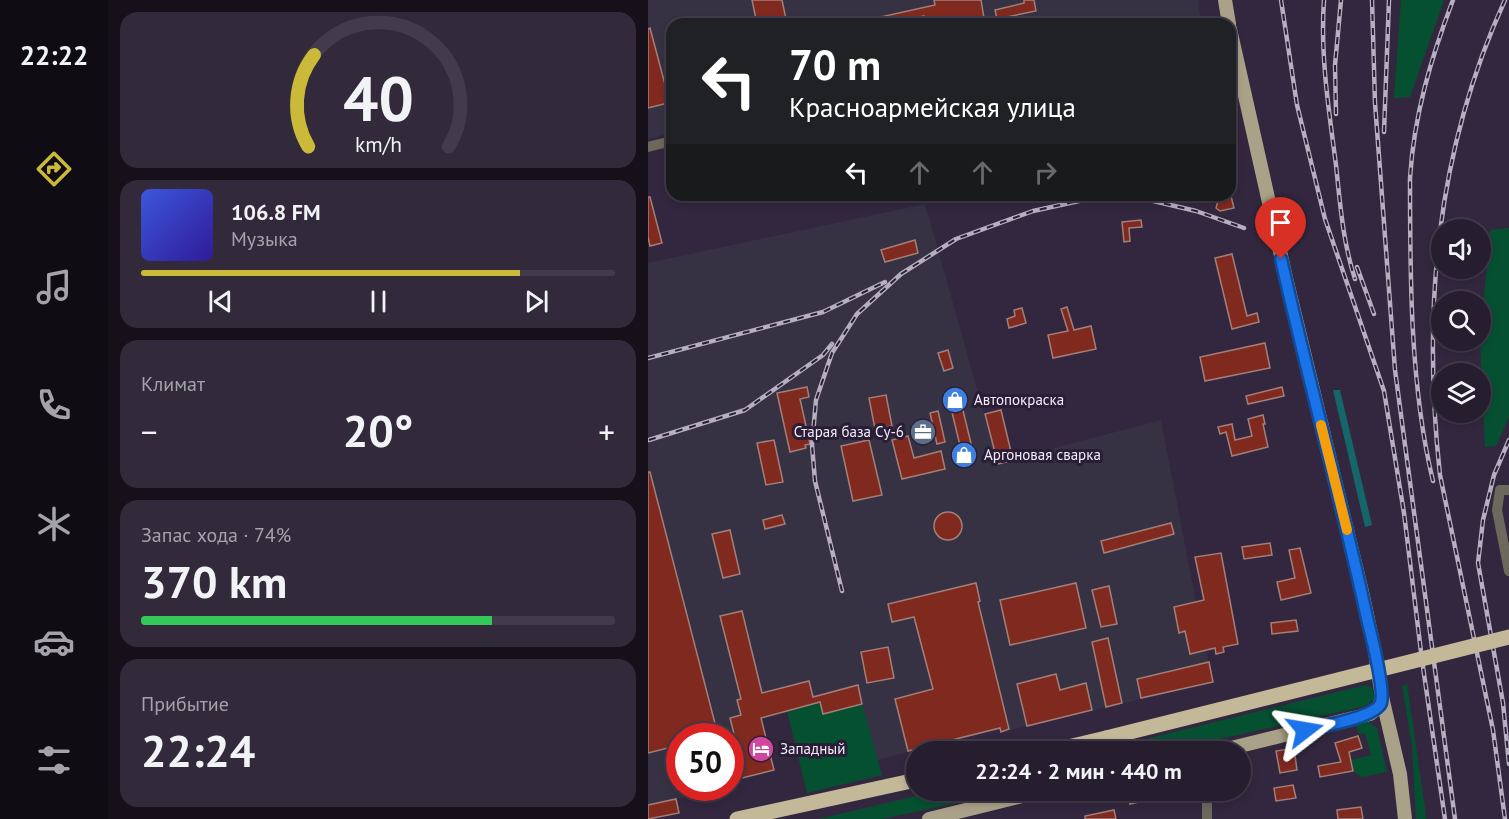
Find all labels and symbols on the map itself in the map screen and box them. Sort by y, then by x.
pin [1255,197,1306,259]
shop icon: Автопокраска [940,385,970,415]
place label: Автопокраска [974,390,1064,409]
office icon: Старая база Су-6 [908,417,938,447]
place label: Старая база Су-6 [794,422,904,441]
shop icon: Аргоновая сварка [949,440,979,470]
place label: Аргоновая сварка [984,445,1101,464]
position arrow [1273,698,1337,762]
speed limit sign: 50 [666,723,744,801]
hotel icon: Западный [746,734,776,764]
place label: Западный [780,739,845,758]

